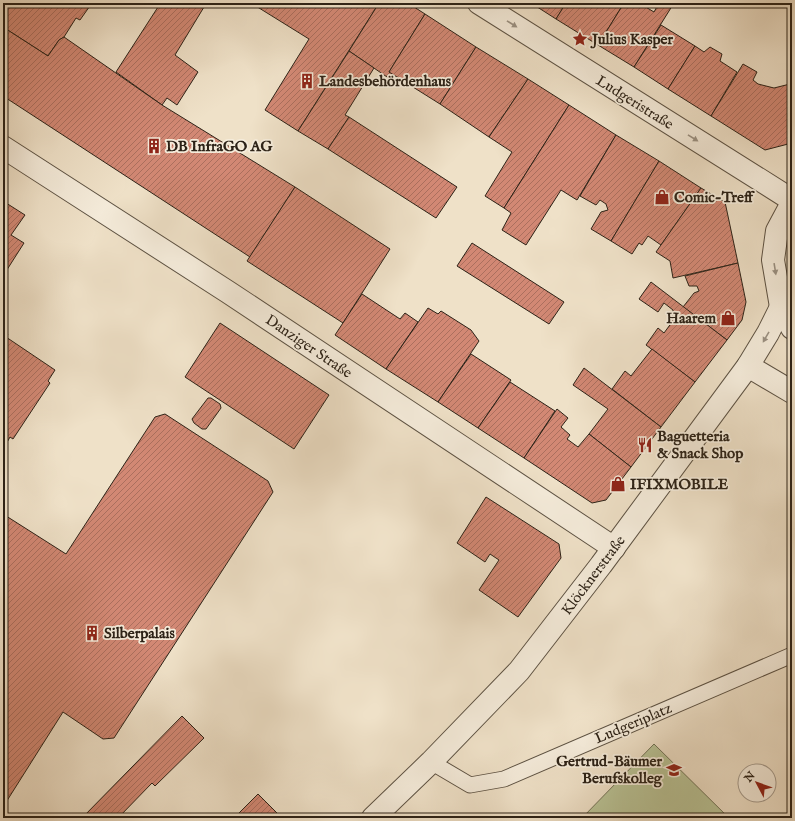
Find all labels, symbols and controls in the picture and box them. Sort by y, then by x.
one-way arrow [507,20,517,28]
place icon: Julius Kasper [571,30,589,48]
place label: Julius Kasper [590,30,673,49]
street label: Ludgeristraße [592,71,677,134]
building icon: Landesbehördenhaus [298,72,316,90]
place label: Landesbehördenhaus [319,72,452,91]
one-way arrow [688,134,698,142]
building icon: DB InfraGO AG [145,137,163,155]
place label: DB InfraGO AG [166,137,273,156]
shop icon: Comic-Treff [653,188,671,206]
place label: Comic-Treff [674,188,755,207]
one-way arrow [772,262,778,275]
place label: Haarem [666,309,716,328]
shop icon: Haarem [719,309,737,327]
street label: Danziger Straße [262,310,356,383]
one-way arrow [762,331,769,343]
place label: Baguetteria & Snack Shop [657,427,743,463]
restaurant icon: Baguetteria & Snack Shop [636,436,654,454]
shop icon: IFIXMOBILE [609,475,627,493]
place label: IFIXMOBILE [630,475,729,494]
street label: Klöcknerstraße [557,532,630,619]
building icon: Silberpalais [83,624,101,642]
place label: Silberpalais [104,624,175,643]
street label: Ludgeriplatz [592,699,675,748]
place label: Gertrud-Bäumer Berufskolleg [556,752,663,788]
school or university icon: Gertrud-Bäumer Berufskolleg [665,761,683,779]
north arrow [737,763,777,803]
text: N [741,769,759,786]

